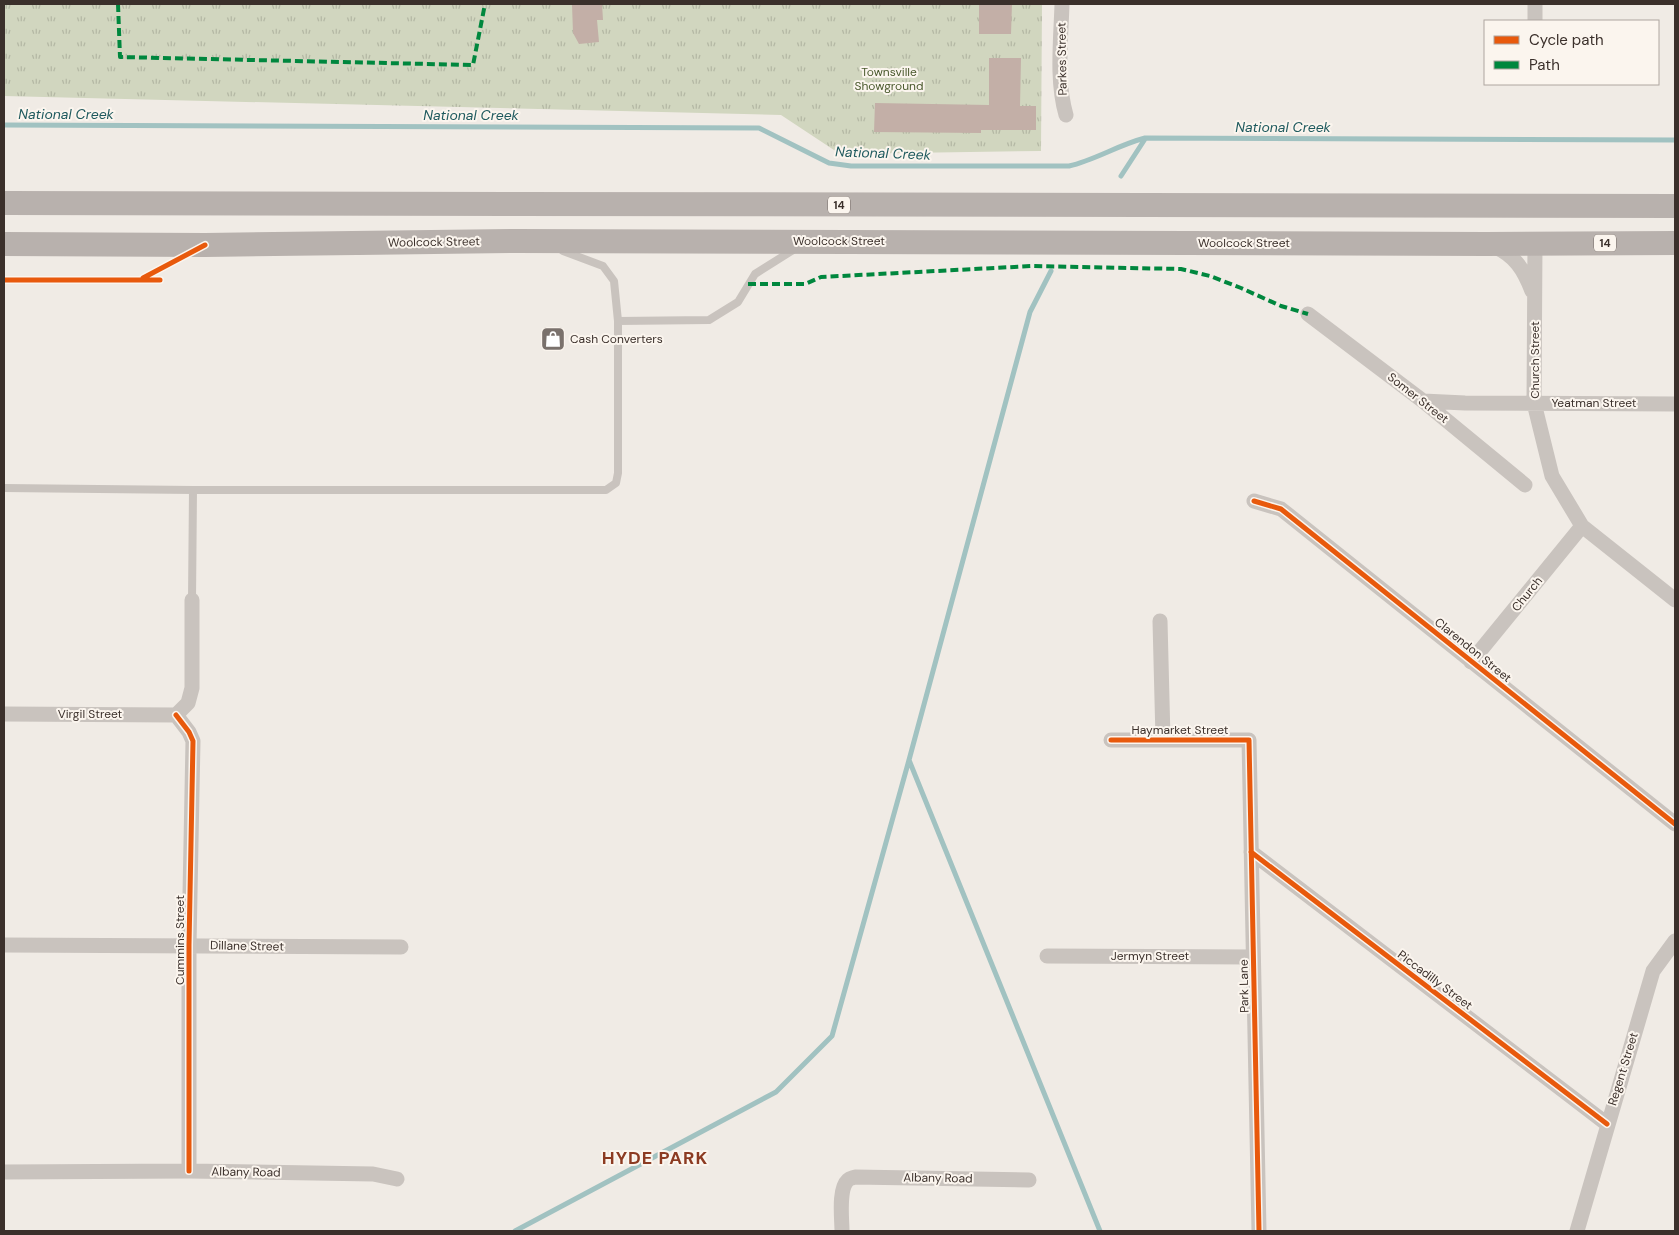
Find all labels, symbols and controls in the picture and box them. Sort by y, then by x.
legend [1484,20,1659,85]
street label: Parkes Street [1053,22,1071,96]
text: Cycle path [1529,30,1604,50]
text: Path [1529,55,1560,75]
park label: Townsville Showground [855,64,923,94]
water label: National Creek [18,105,115,123]
water label: National Creek [423,106,520,124]
water label: National Creek [1235,118,1332,136]
water label: National Creek [835,142,932,164]
road number: 14 [828,196,850,214]
street label: Woolcock Street [388,233,480,251]
street label: Woolcock Street [793,233,885,249]
road number: 14 [1594,234,1616,252]
street label: Woolcock Street [1198,235,1290,251]
street label: Church Street [1527,321,1543,399]
shop icon: Cash Converters [540,326,566,352]
place label: Cash Converters [570,331,663,347]
street label: Somer Street [1384,369,1452,427]
street label: Yeatman Street [1551,395,1637,411]
street label: Church [1508,573,1546,615]
street label: Clarendon Street [1431,614,1515,686]
street label: Virgil Street [58,706,123,722]
street label: Haymarket Street [1132,722,1229,738]
street label: Cummins Street [172,895,188,985]
street label: Dillane Street [210,937,284,955]
street label: Piccadilly Street [1394,947,1476,1014]
street label: Jermyn Street [1111,948,1190,964]
street label: Park Lane [1236,959,1252,1013]
street label: Regent Street [1604,1030,1642,1107]
district label: HYDE PARK [602,1146,708,1170]
street label: Albany Road [211,1163,281,1181]
street label: Albany Road [903,1169,973,1187]

